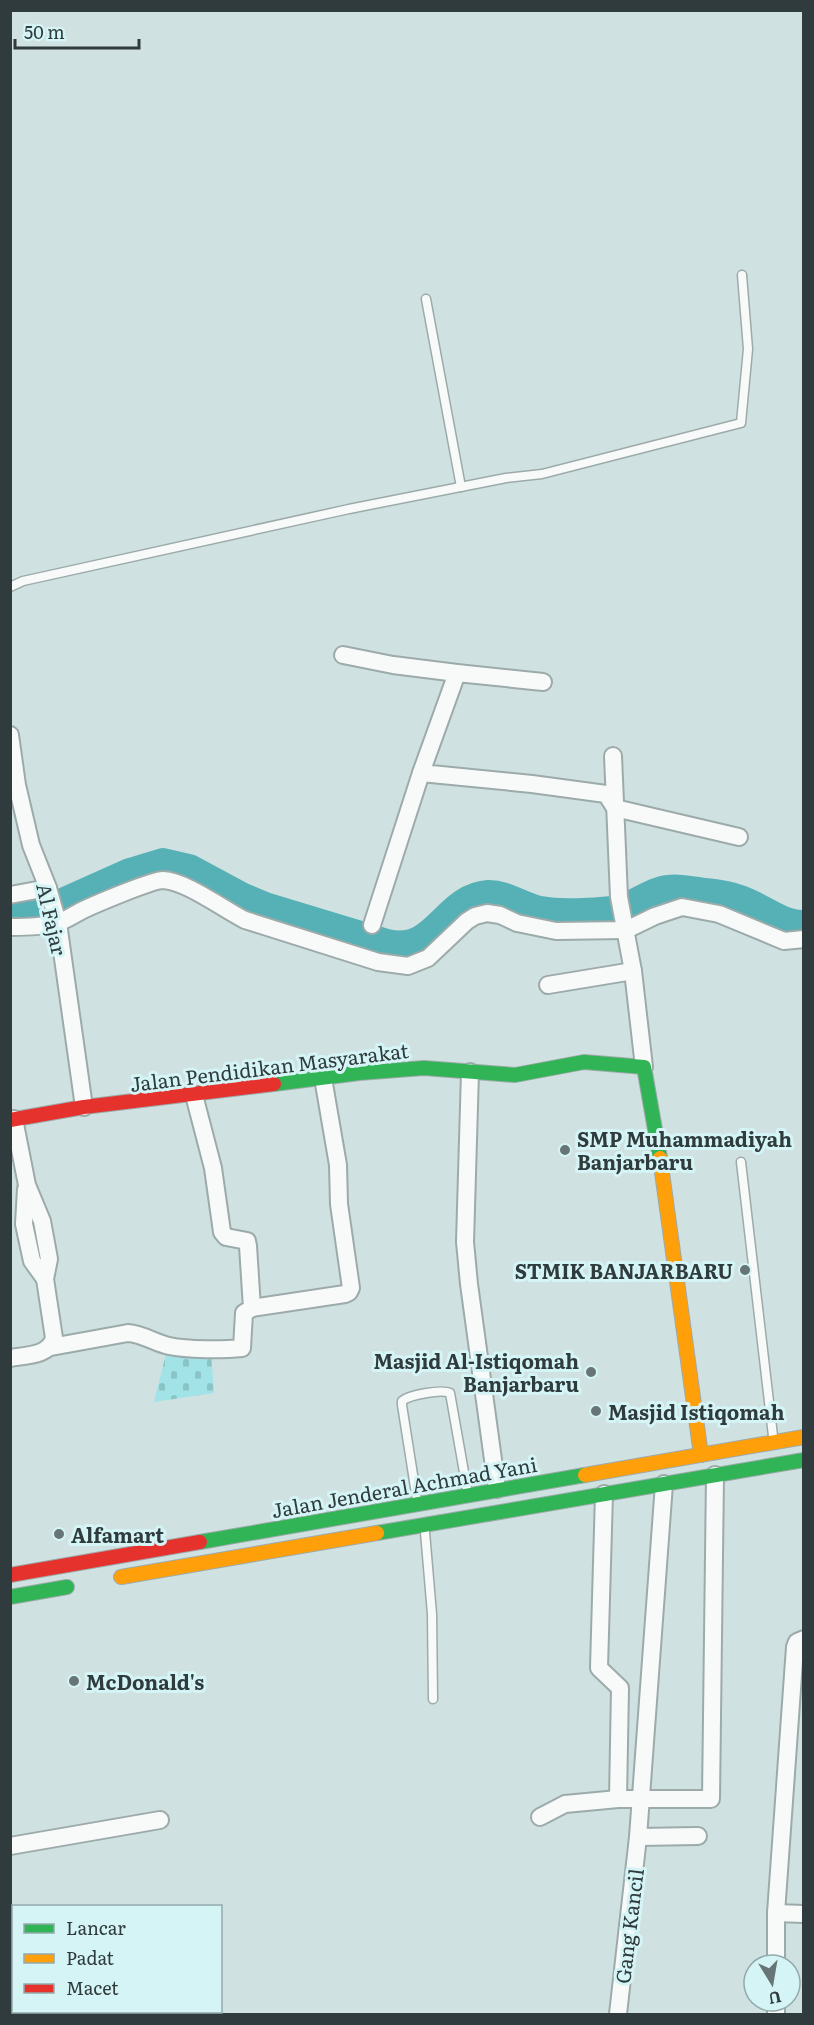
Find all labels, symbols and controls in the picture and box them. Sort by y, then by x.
scale bar [15,12,140,50]
text: 50 m [24,18,65,45]
street label: Al Fajar [30,880,76,959]
street label: Jalan Pendidikan Masyarakat [128,1034,410,1098]
place label: SMP Muhammadiyah Banjarbaru [577,1123,792,1176]
marker: SMP Muhammadiyah Banjarbaru [558,1143,572,1157]
place label: STMIK BANJARBARU [515,1255,733,1285]
marker: STMIK BANJARBARU [738,1263,752,1277]
place label: Masjid Al-Istiqomah Banjarbaru [373,1345,579,1398]
marker: Masjid Al-Istiqomah Banjarbaru [584,1365,598,1379]
place label: Masjid Istiqomah [608,1396,785,1426]
marker: Masjid Istiqomah [589,1404,603,1418]
street label: Jalan Jenderal Achmad Yani [269,1448,539,1524]
place label: Alfamart [71,1519,164,1549]
marker: Alfamart [52,1527,66,1541]
place label: McDonald's [86,1666,204,1696]
marker: McDonald's [67,1674,81,1688]
street label: Gang Kancil [606,1866,650,1985]
legend [12,1905,222,2013]
text: Lancar [66,1914,126,1941]
text: Padat [66,1944,115,1971]
north arrow [742,1953,802,2013]
text: Macet [66,1974,119,2001]
text: U [766,1986,784,2012]

